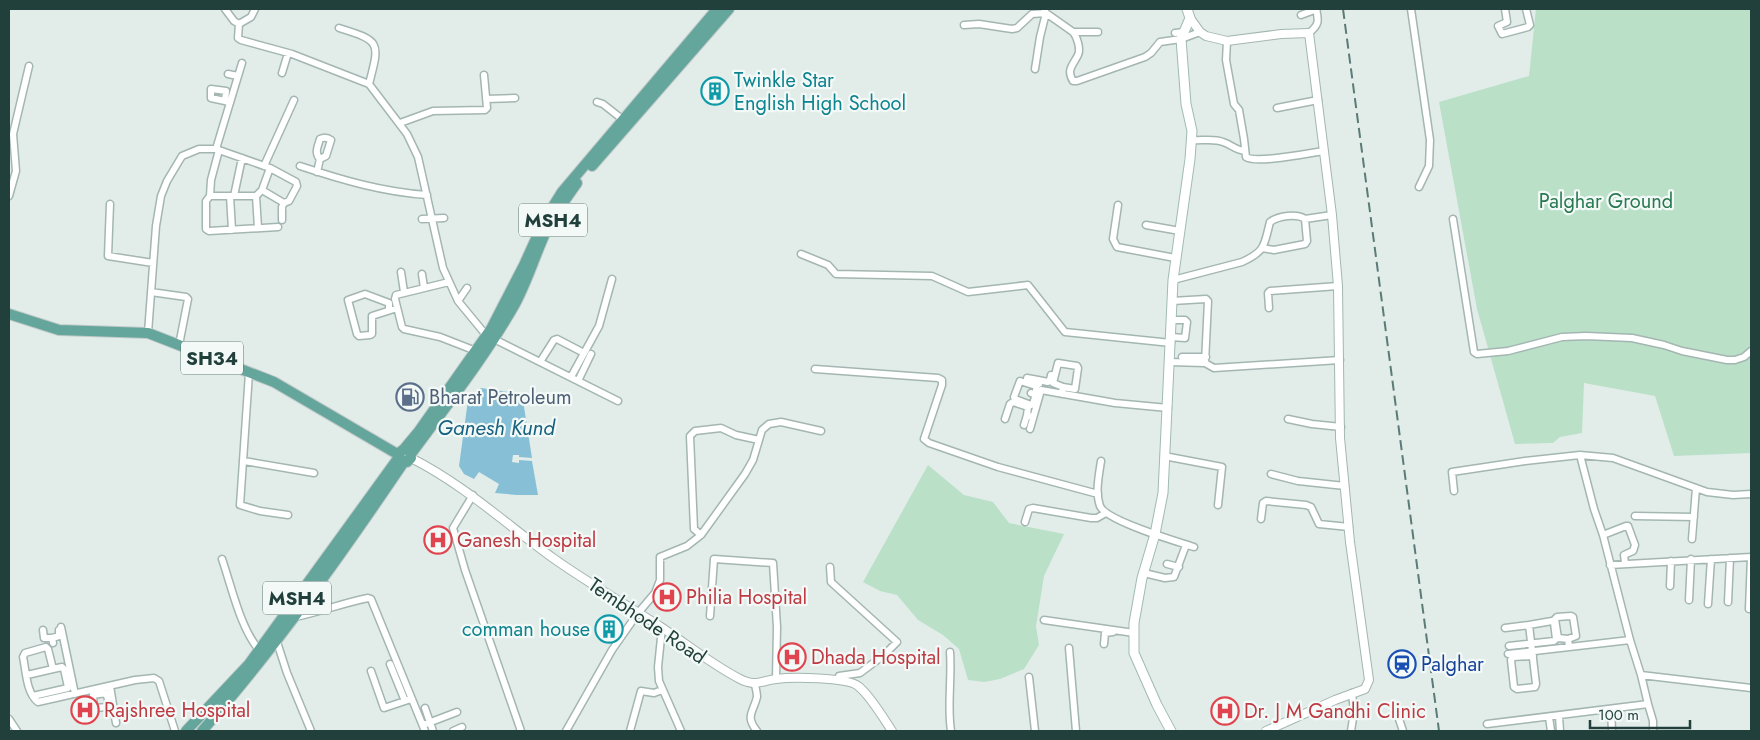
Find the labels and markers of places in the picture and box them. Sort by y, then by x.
place label: Twinkle Star English High School [734,66,906,118]
building icon: Twinkle Star English High School [700,76,730,106]
fuel station icon: Bharat Petroleum [395,382,425,412]
place label: Bharat Petroleum [429,383,572,412]
hospital icon: Ganesh Hospital [423,525,453,555]
place label: Ganesh Hospital [457,526,596,555]
hospital icon: Philia Hospital [652,582,682,612]
place label: Philia Hospital [686,583,807,612]
building icon: comman house [594,614,624,644]
place label: comman house [462,615,590,644]
hospital icon: Dhada Hospital [777,642,807,672]
place label: Dhada Hospital [811,643,941,672]
station icon: Palghar [1387,649,1417,679]
place label: Palghar [1421,650,1484,679]
hospital icon: Rajshree Hospital [70,695,100,725]
place label: Rajshree Hospital [104,696,250,725]
hospital icon: Dr. J M Gandhi Clinic [1210,696,1240,726]
place label: Dr. J M Gandhi Clinic [1244,697,1426,726]

